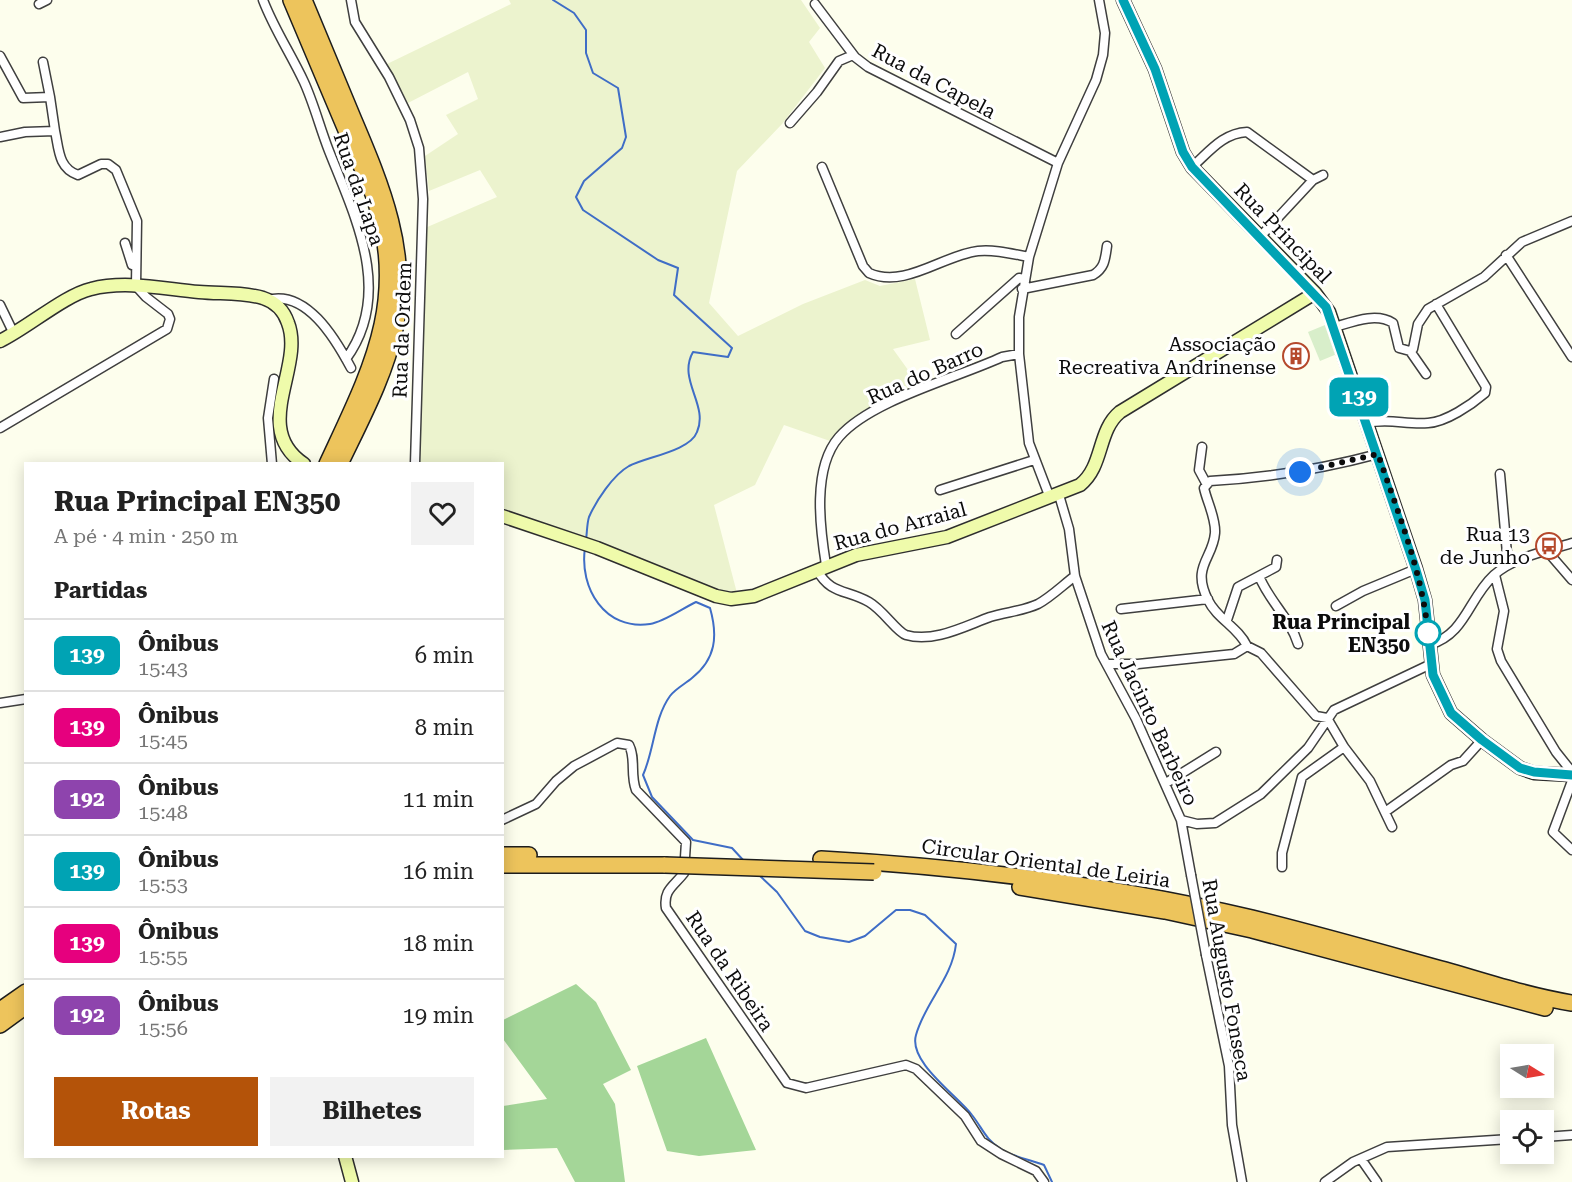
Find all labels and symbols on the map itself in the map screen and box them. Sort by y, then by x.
street label: Rua da Capela [868,38,1000,124]
street label: Rua da Lapa [328,129,390,249]
street label: Rua Principal [1229,178,1337,288]
street label: Rua da Ordem [388,261,416,399]
place label: Associação Recreativa Andrinense [1058,332,1276,379]
street label: Rua do Barro [863,337,987,409]
building icon: Associação Recreativa Andrinense [1281,341,1311,371]
line badge: 139 [1324,378,1394,416]
your location [1285,457,1315,487]
street label: Rua do Arraial [831,497,969,555]
place label: Rua 13 de Junho [1440,522,1530,569]
bus stop icon: Rua 13 de Junho [1534,531,1564,561]
place label: Rua Principal EN350 [1272,610,1410,657]
street label: Rua Jacinto Barbeiro [1097,617,1203,809]
marker: Rua Principal EN350 [1415,620,1441,646]
street label: Circular Oriental de Leiria [920,834,1172,892]
street label: Rua Augusto Fonseca [1197,877,1257,1083]
street label: Rua da Ribeira [681,906,779,1036]
north arrow [1500,1044,1554,1098]

